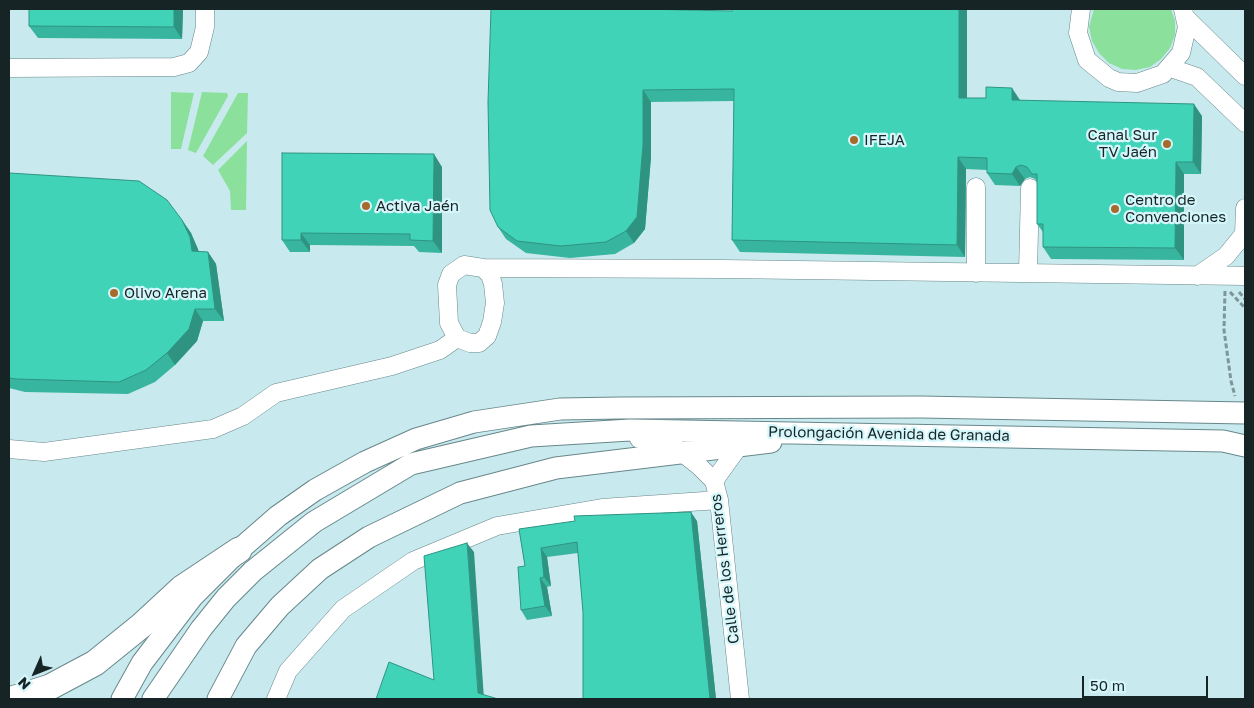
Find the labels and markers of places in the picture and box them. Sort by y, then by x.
place label: Canal Sur TV Jaén [1088,126,1157,161]
place label: IFEJA [864,131,905,149]
marker: IFEJA [848,134,860,146]
marker: Canal Sur TV Jaén [1161,138,1173,150]
place label: Centro de Convenciones [1125,191,1226,226]
place label: Activa Jaén [376,197,459,215]
marker: Activa Jaén [360,200,372,212]
marker: Centro de Convenciones [1109,203,1121,215]
place label: Olivo Arena [124,284,207,302]
marker: Olivo Arena [108,287,120,299]

